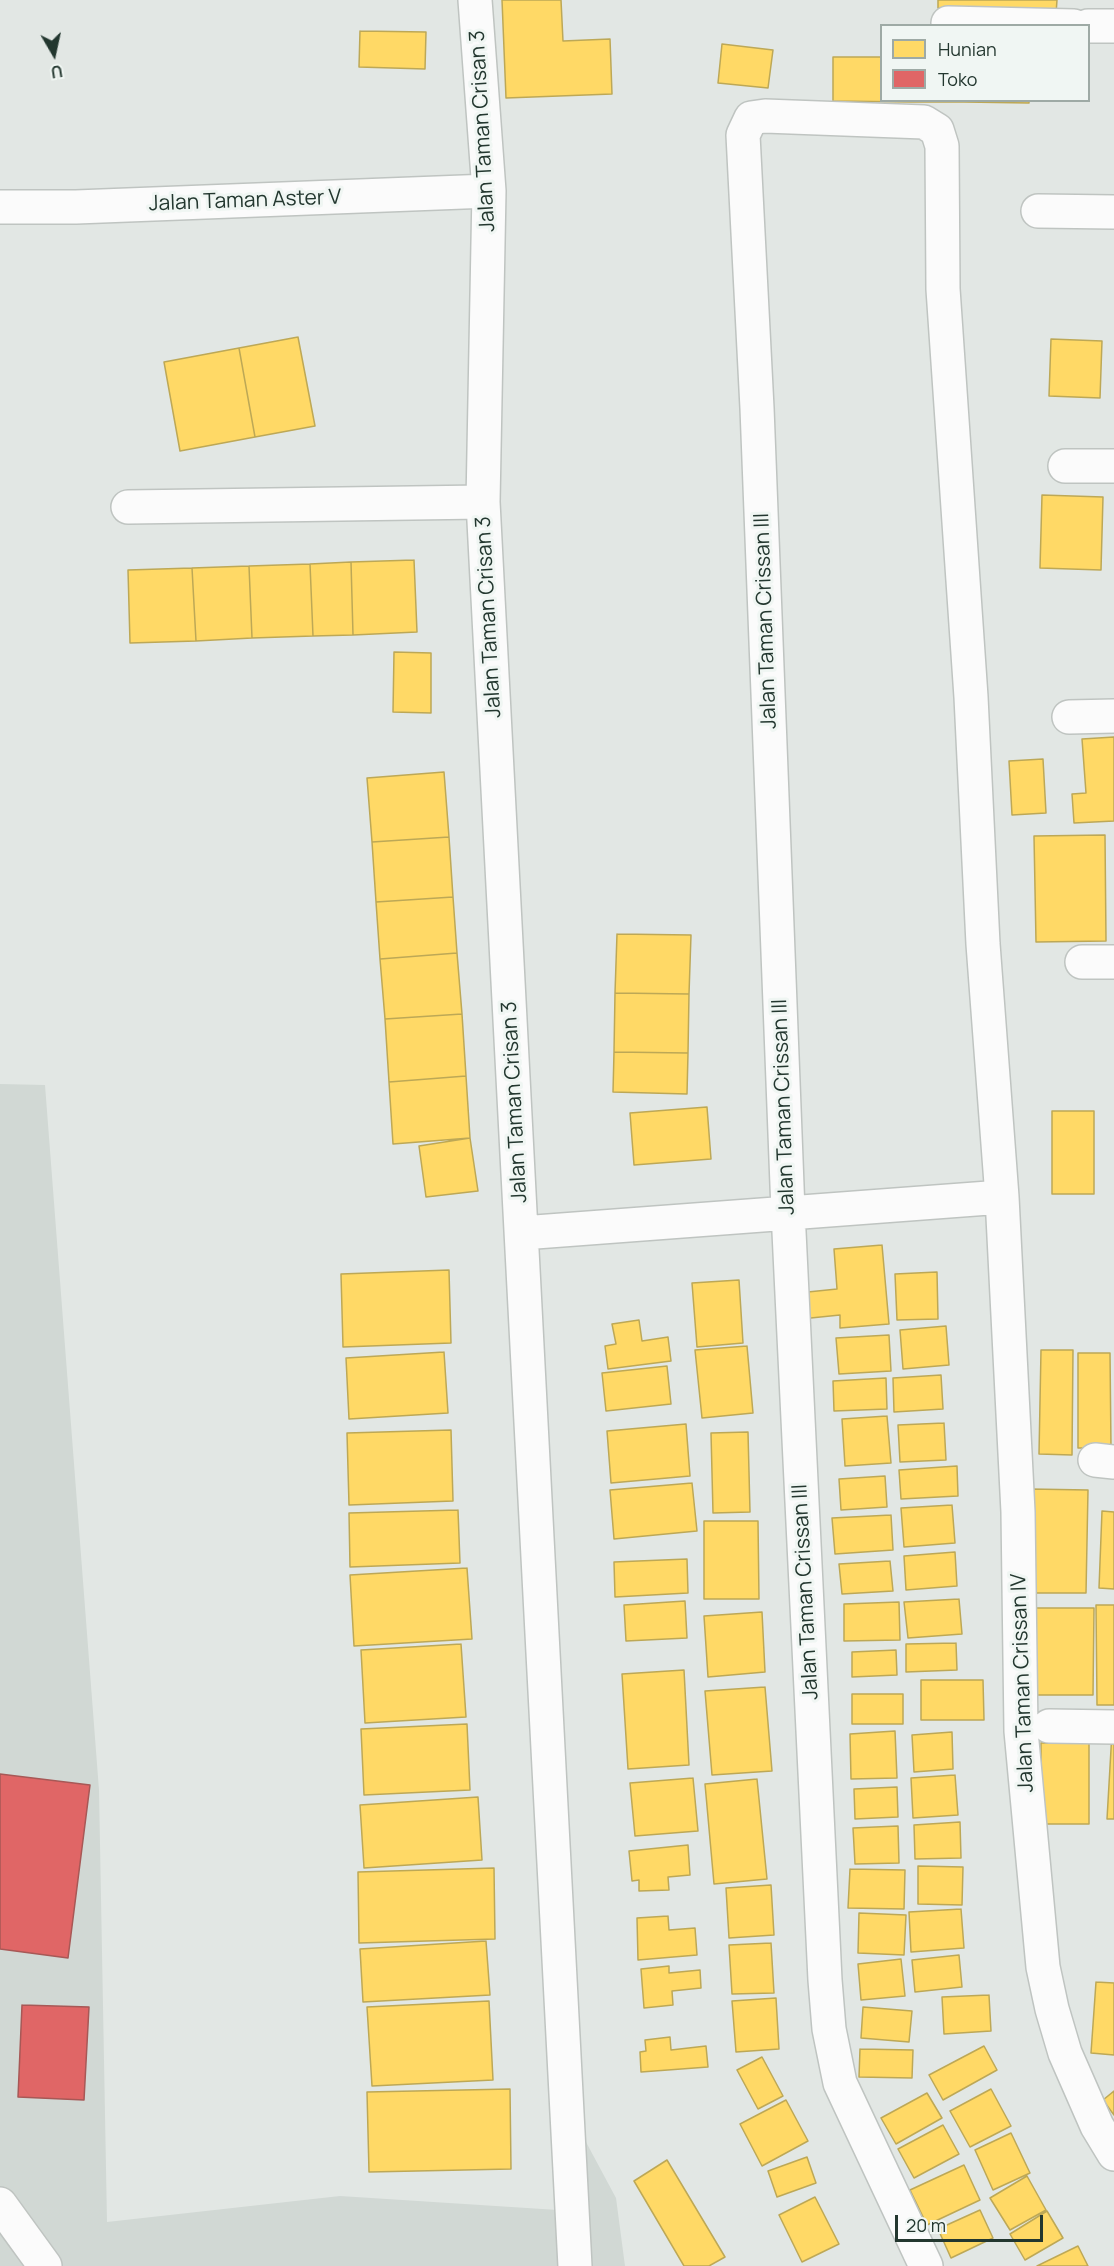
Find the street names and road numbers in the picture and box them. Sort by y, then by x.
street label: Jalan Taman Crisan 3 [465,29,501,233]
street label: Jalan Taman Aster V [148,185,342,217]
street label: Jalan Taman Crissan III [750,513,782,729]
street label: Jalan Taman Crisan 3 [471,515,507,719]
street label: Jalan Taman Crissan III [768,999,800,1215]
street label: Jalan Taman Crisan 3 [497,1000,533,1204]
street label: Jalan Taman Crissan III [788,1483,824,1701]
street label: Jalan Taman Crissan IV [1007,1573,1039,1793]

